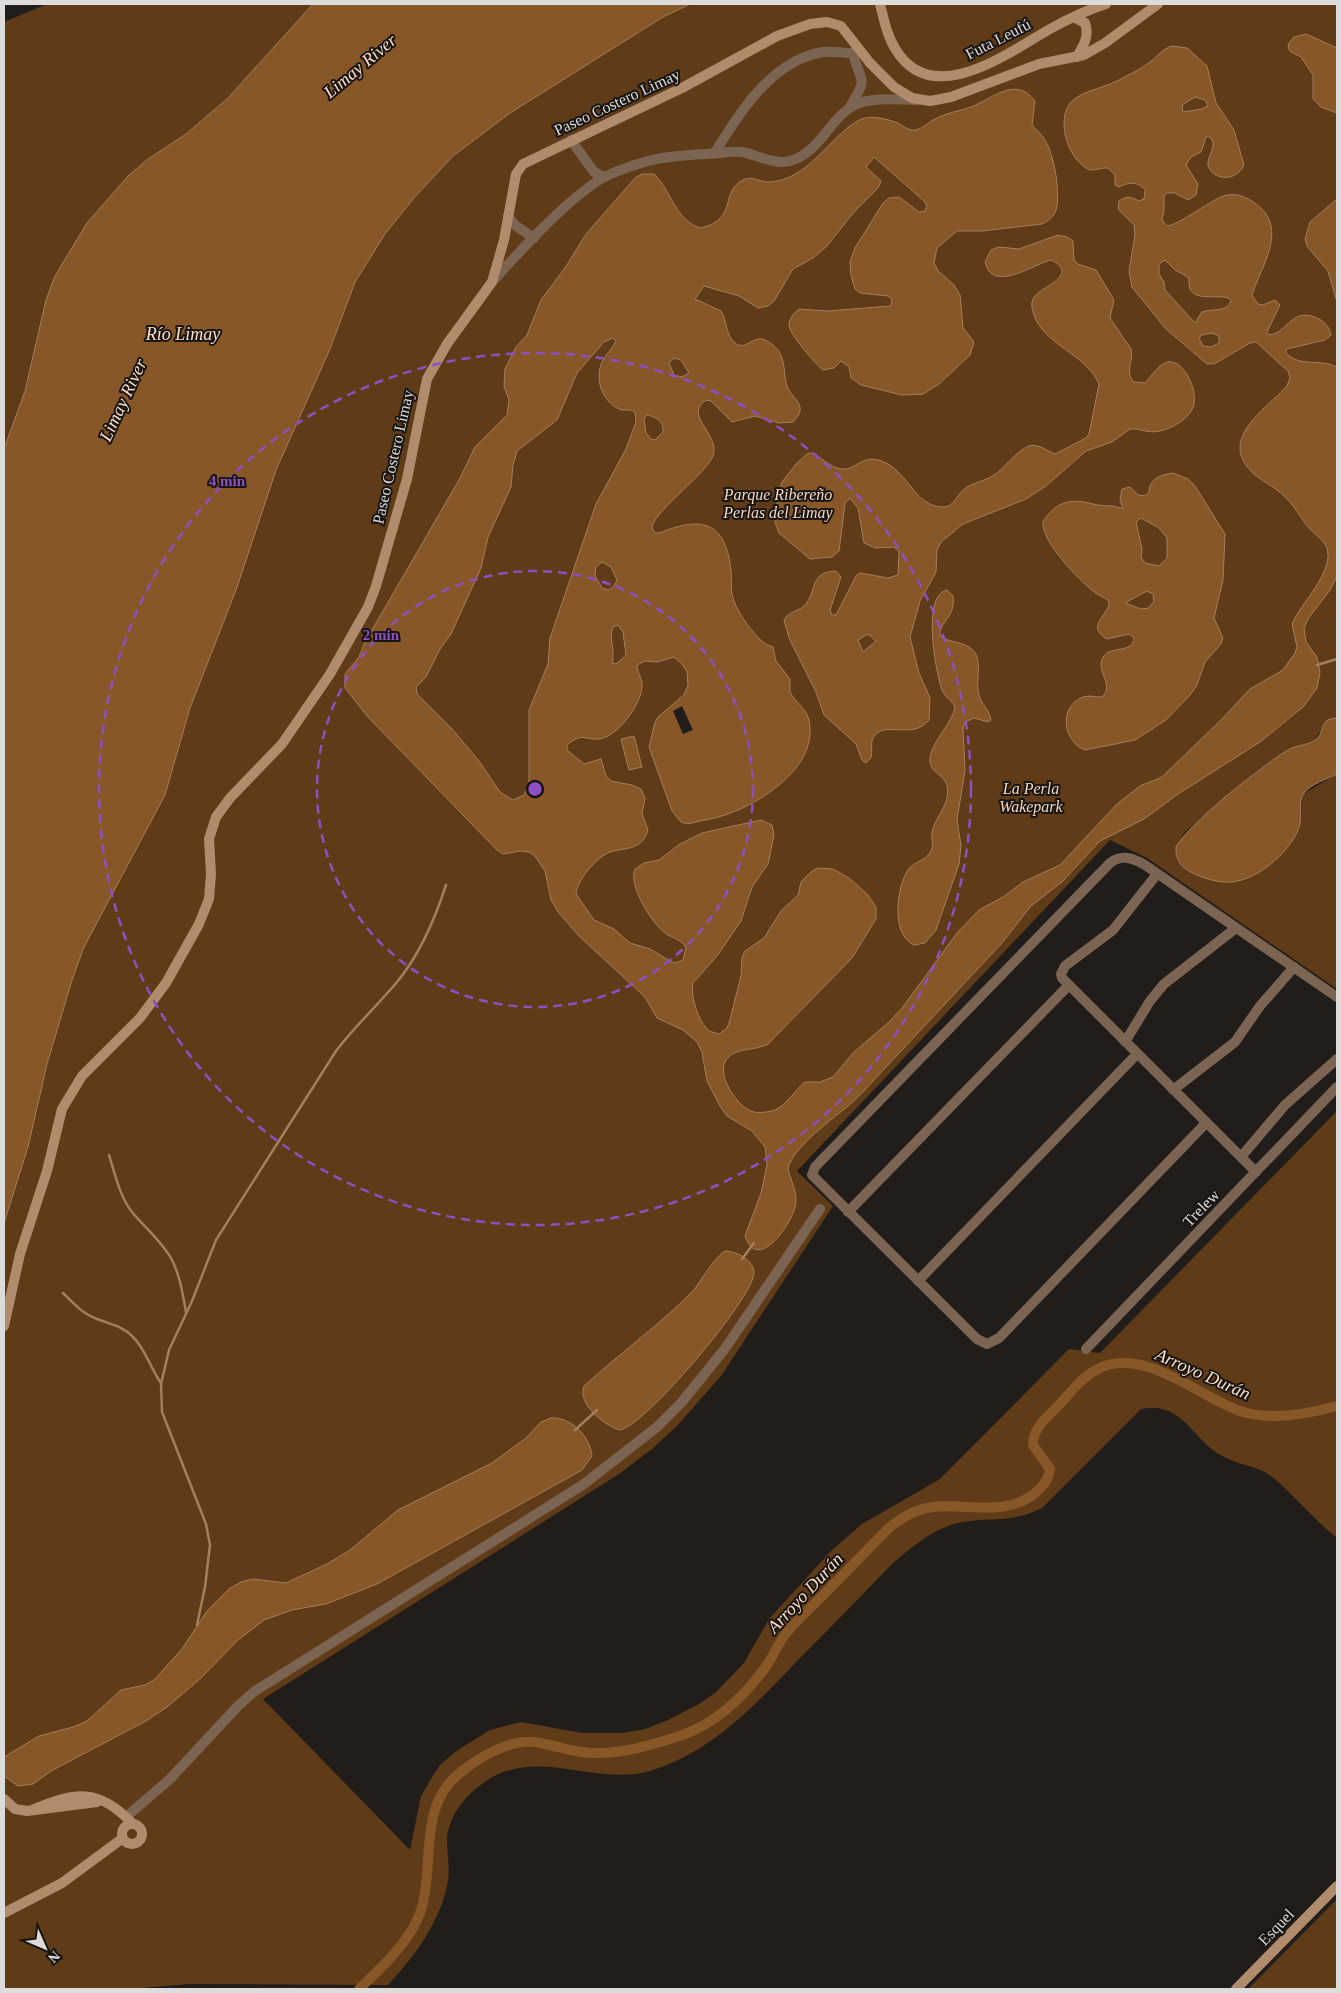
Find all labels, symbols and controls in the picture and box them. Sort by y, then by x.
street label: Futa Leufú [963,15,1033,63]
water label: Limay River [319,29,401,103]
street label: Paseo Costero Limay [551,65,683,140]
water label: Río Limay [145,324,220,344]
water label: Limay River [95,355,151,445]
street label: Paseo Costero Limay [369,388,418,526]
text: 4 min [209,473,246,489]
park label: Parque Ribereño Perlas del Limay [722,486,834,522]
text: 2 min [363,627,400,643]
centre of rings [526,780,544,798]
park label: La Perla Wakepark [999,780,1064,816]
street label: Trelew [1179,1186,1223,1230]
water label: Arroyo Durán [1151,1344,1254,1404]
water label: Arroyo Durán [762,1549,847,1638]
street label: Esquel [1255,1905,1298,1949]
north arrow [20,1923,70,1973]
text: N [45,1948,63,1966]

